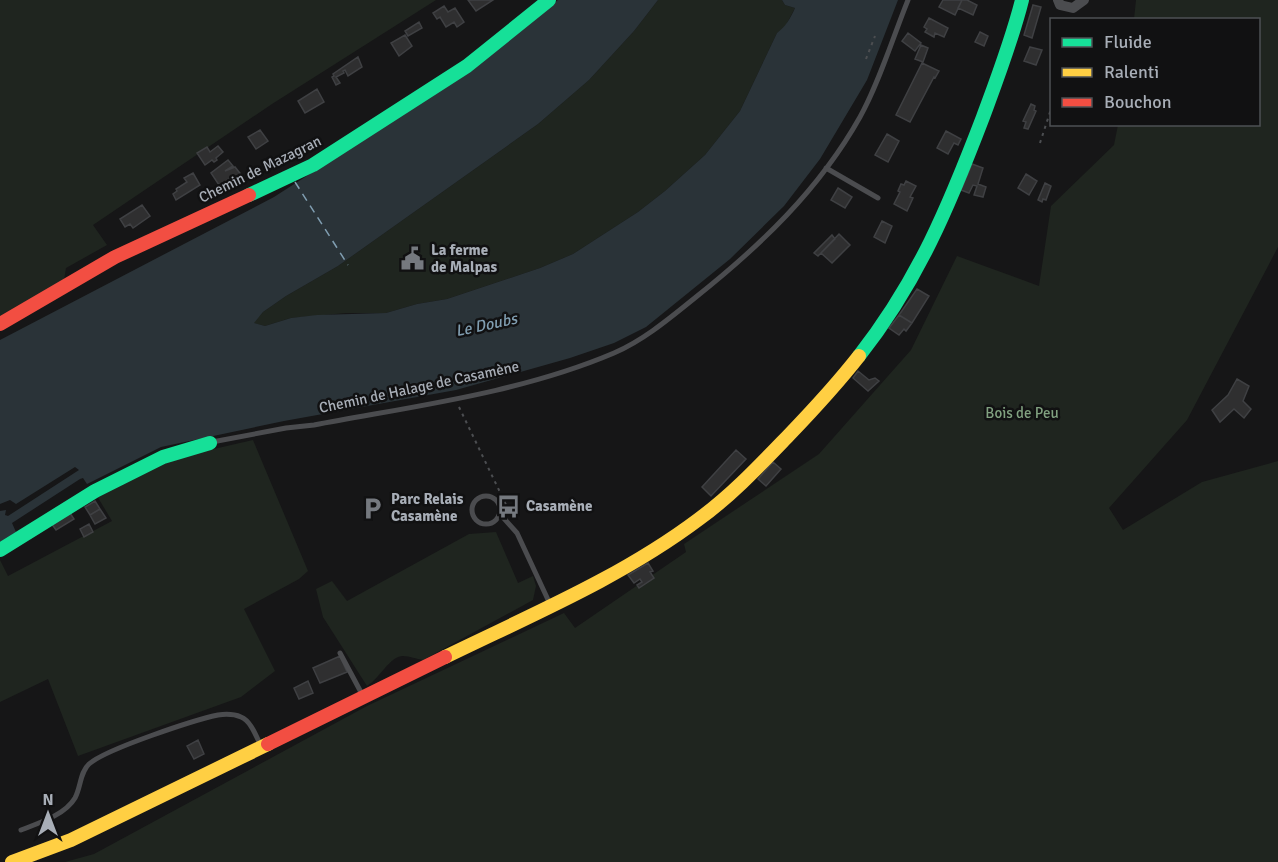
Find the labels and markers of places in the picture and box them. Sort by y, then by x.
place label: La ferme de Malpas [431,241,497,276]
public building icon: La ferme de Malpas [400,246,426,272]
place label: Parc Relais Casamène [391,490,464,525]
bus stop icon: Casamène [495,493,521,519]
parking icon: Parc Relais Casamène [360,495,386,521]
place label: Casamène [526,497,592,515]

